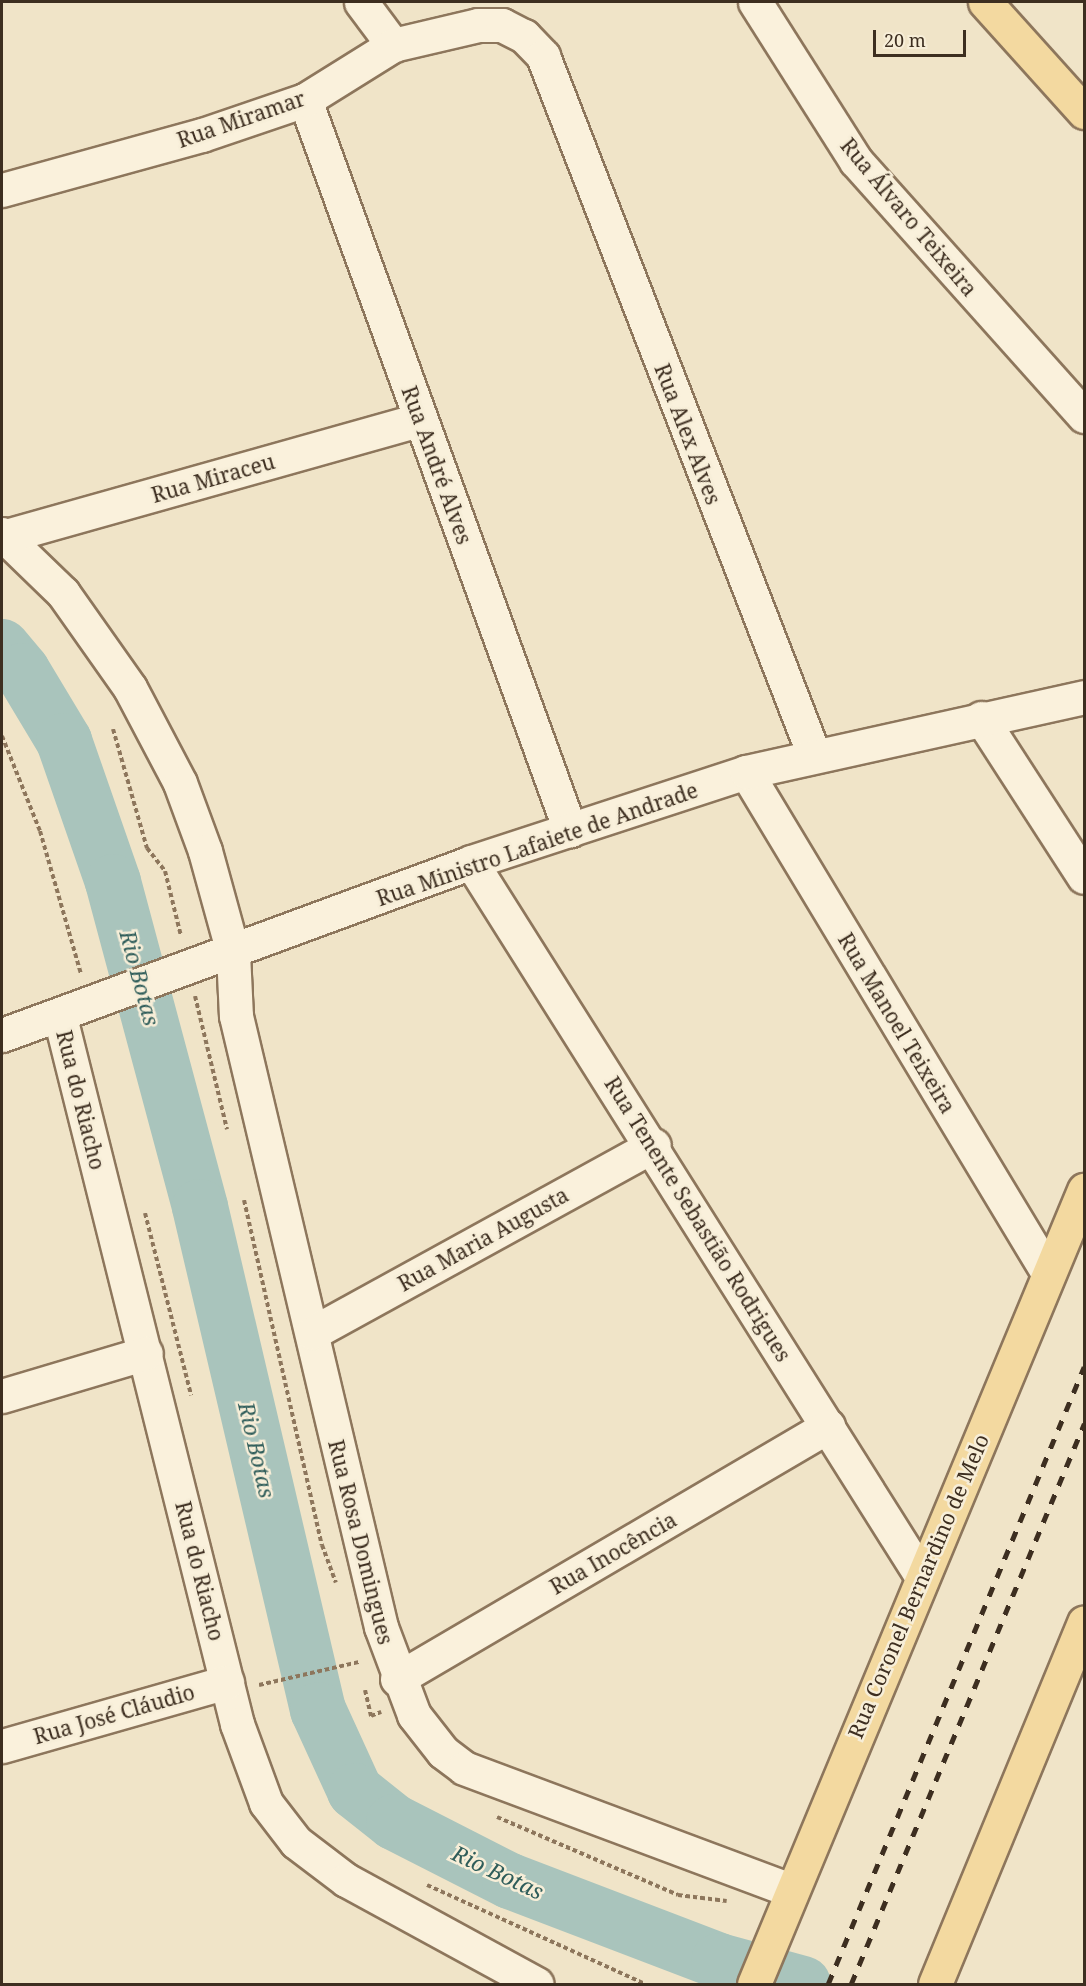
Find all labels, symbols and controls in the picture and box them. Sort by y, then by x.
scale bar [876,18,969,56]
text: 20 m [884,28,926,52]
street label: Rua Miramar [174,85,308,153]
street label: Rua Álvaro Teixeira [836,133,982,301]
street label: Rua Alex Alves [650,360,726,508]
street label: Rua André Alves [397,383,477,547]
street label: Rua Miraceu [148,448,278,508]
street label: Rua Ministro Lafaiete de Andrade [373,777,701,911]
water label: Rio Botas [115,927,165,1029]
street label: Rua Manoel Teixeira [833,928,961,1118]
street label: Rua do Riacho [51,1028,111,1172]
street label: Rua Tenente Sebastião Rodrigues [600,1072,796,1366]
street label: Rua Maria Augusta [393,1182,573,1296]
water label: Rio Botas [233,1399,281,1501]
street label: Rua Coronel Bernardino de Melo [842,1430,994,1742]
street label: Rua Rosa Domingues [323,1437,399,1647]
street label: Rua do Riacho [170,1499,230,1643]
street label: Rua Inocência [545,1507,681,1599]
street label: Rua José Cláudio [31,1679,197,1749]
water label: Rio Botas [448,1839,548,1905]

